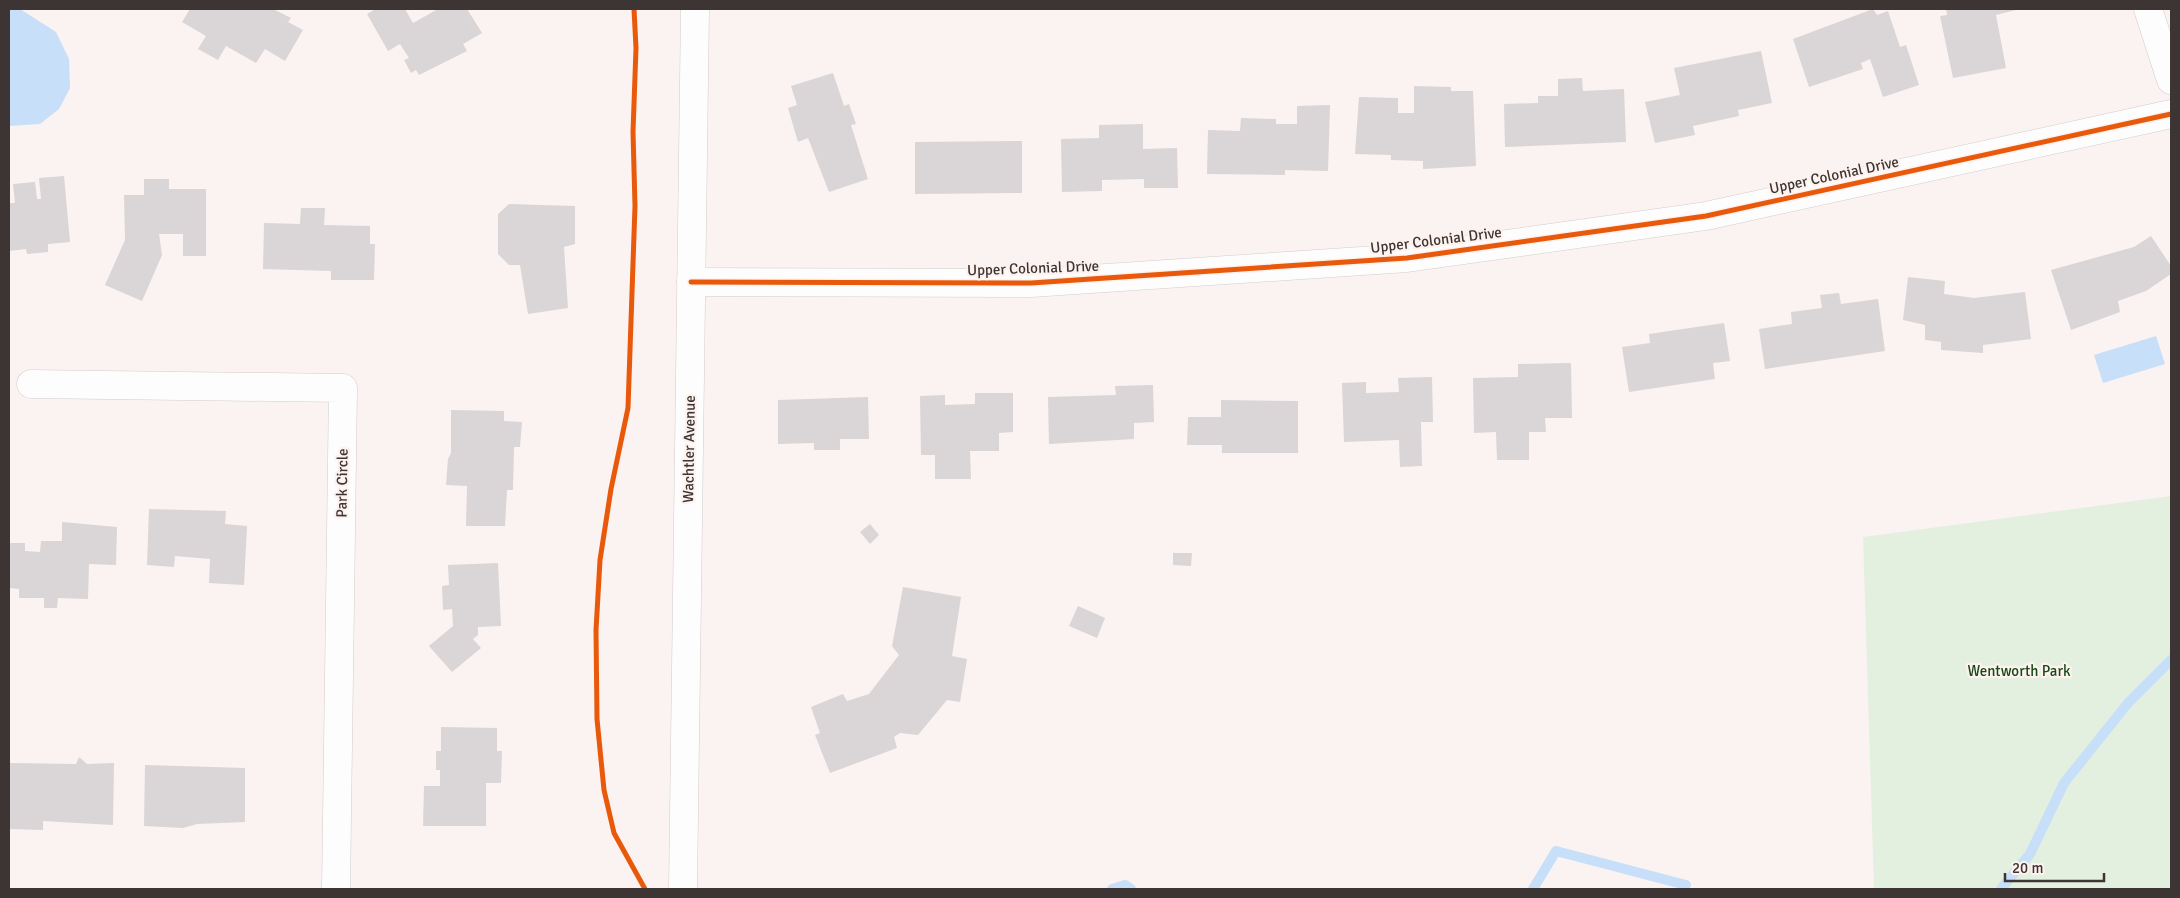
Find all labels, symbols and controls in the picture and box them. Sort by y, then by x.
street label: Upper Colonial Drive [1767,152,1901,198]
street label: Upper Colonial Drive [1369,223,1503,257]
street label: Upper Colonial Drive [967,257,1099,279]
street label: Wachtler Avenue [679,395,699,503]
street label: Park Circle [332,448,352,518]
park label: Wentworth Park [1967,662,2071,680]
scale bar [2005,850,2104,882]
text: 20 m [2012,859,2043,877]

